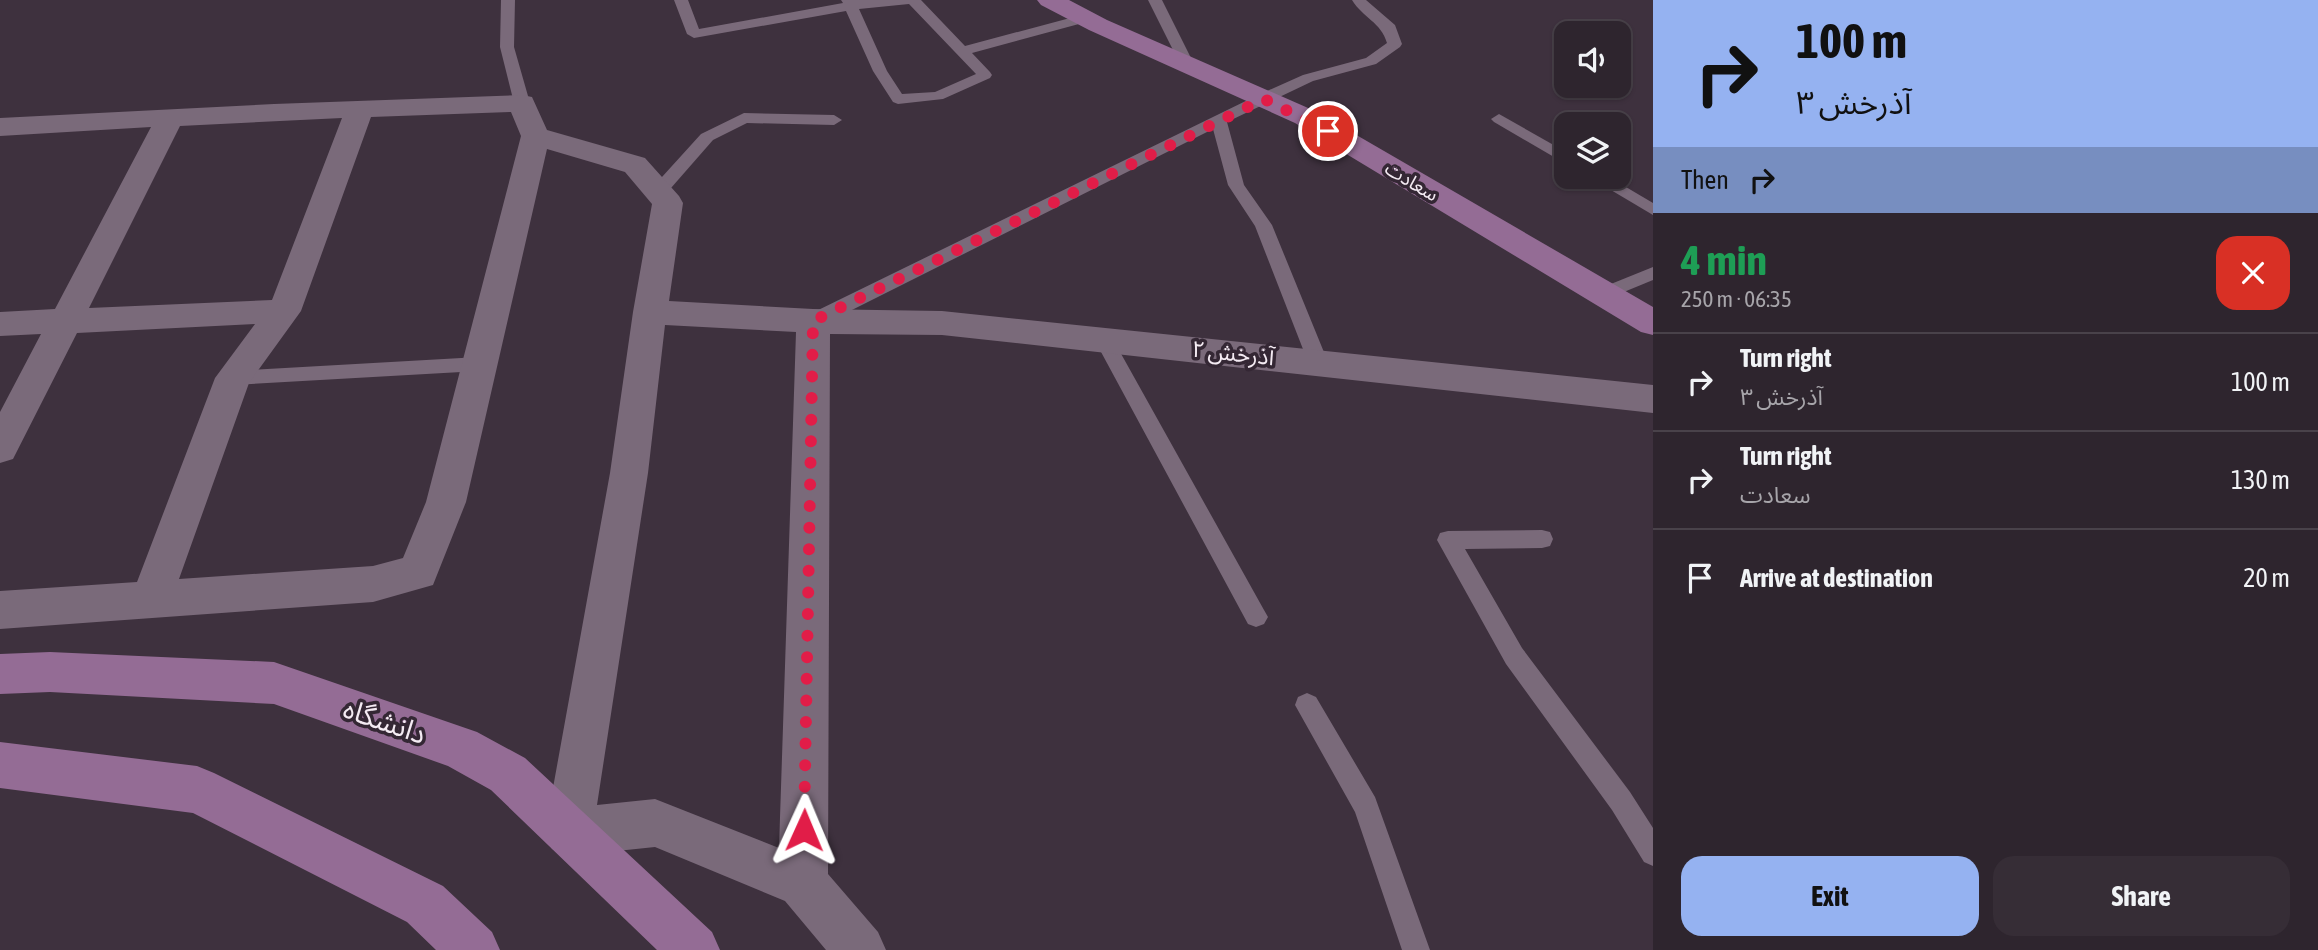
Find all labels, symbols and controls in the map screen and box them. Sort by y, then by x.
text: 100 m [1796,12,1907,68]
map controls [1554,21,1631,189]
button: sound [1554,21,1631,98]
icon: right [1681,28,1772,119]
text: آذرخش ۳ [1796,84,1911,121]
pin [1298,101,1358,161]
icon: arrive [1309,112,1347,150]
button: layers [1554,112,1631,189]
street label: سعادت [1381,157,1443,205]
icon: right [1743,161,1781,199]
text: Then [1681,165,1729,195]
text: 4 min [1681,236,1767,284]
button: close [2216,236,2290,310]
text: 250 m · 06:35 [1681,286,1792,312]
street label: آذرخش ۲ [1190,336,1277,371]
text: Turn right [1740,343,1831,373]
icon: right [1681,363,1719,401]
text: 100 m [2231,367,2290,397]
text: آذرخش ۳ [1740,384,1823,410]
text: Turn right [1740,441,1831,471]
icon: right [1681,461,1719,499]
text: 130 m [2231,465,2290,495]
text: سعادت [1740,482,1811,508]
icon: arrive [1681,559,1719,597]
text: Arrive at destination [1740,563,1933,593]
text: 20 m [2243,563,2290,593]
street label: دانشگاه [340,692,430,750]
position arrow [767,793,841,867]
button: Exit [1681,856,1979,936]
button: Share [1993,856,2290,936]

